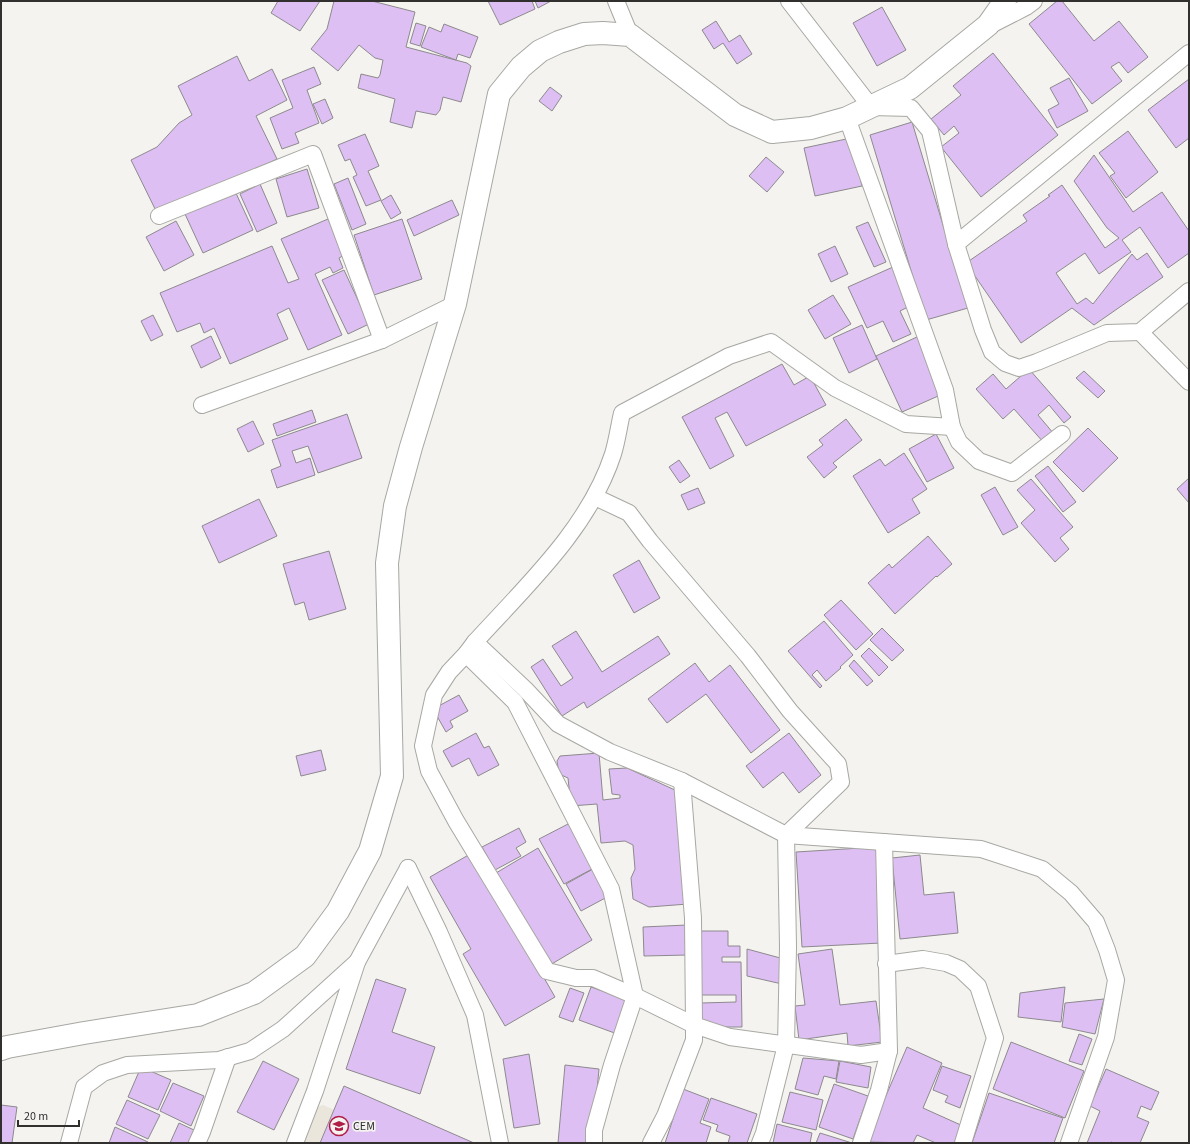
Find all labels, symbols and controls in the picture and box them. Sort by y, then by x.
scale bar [18,1102,79,1128]
text: 20 m [24,1108,48,1125]
school or university icon: CEM [328,1115,350,1137]
place label: CEM [353,1118,375,1135]

